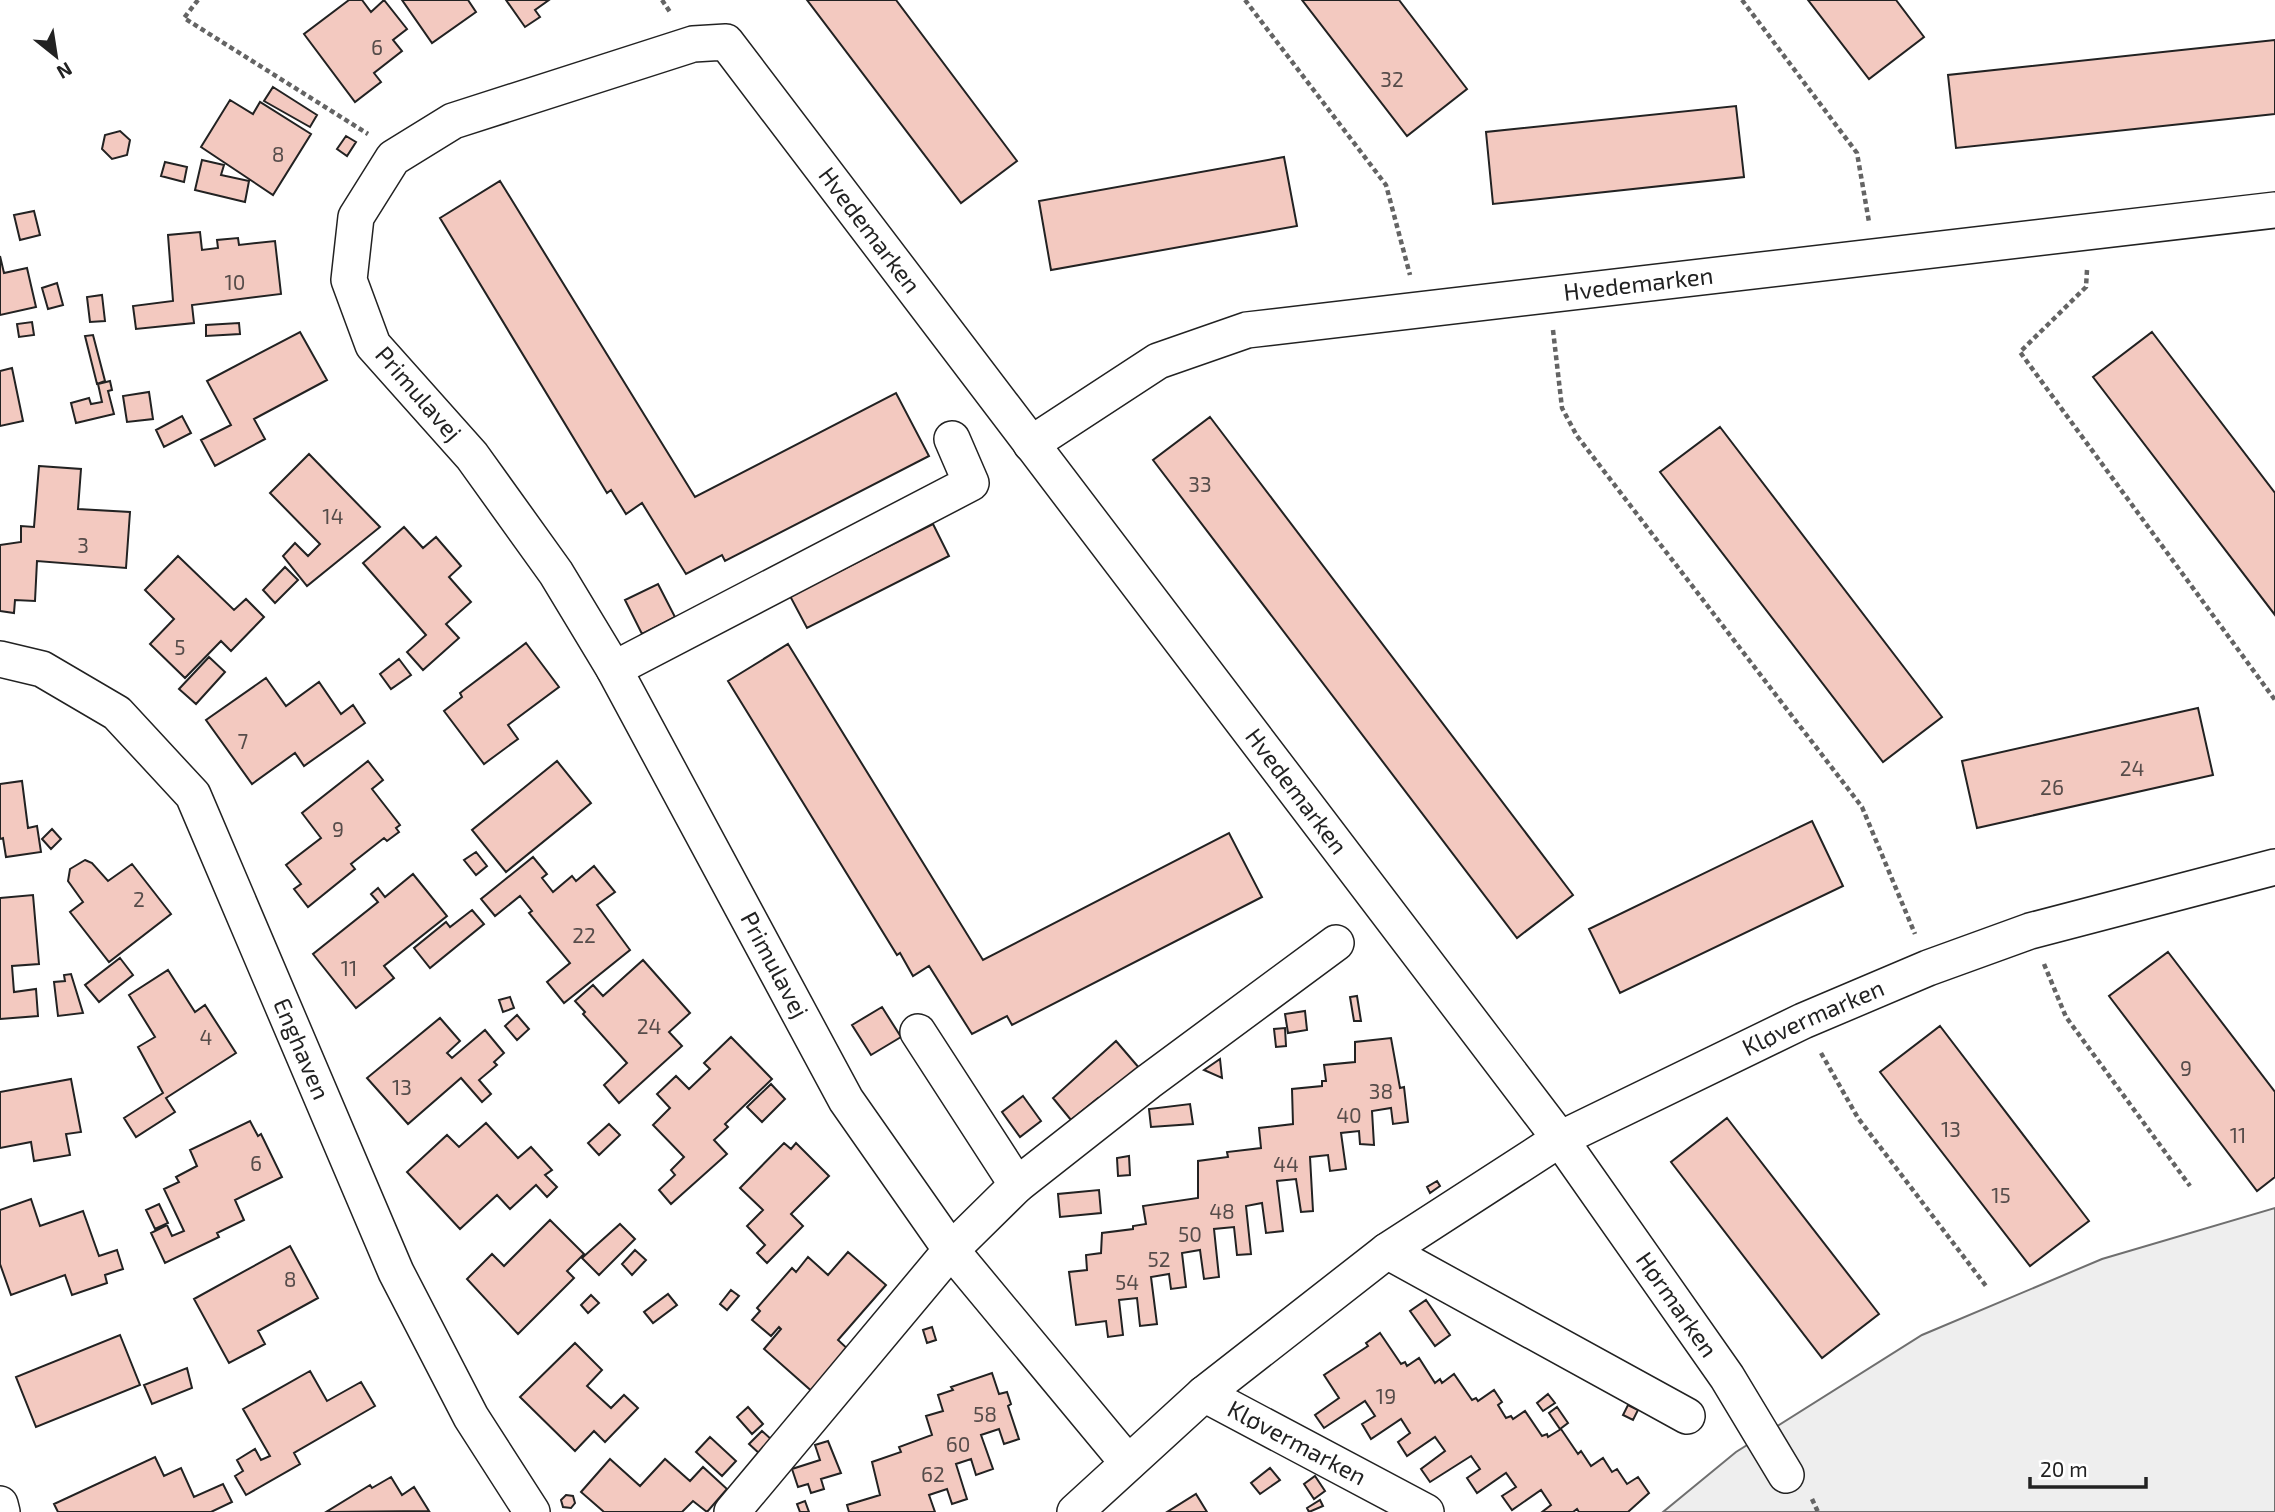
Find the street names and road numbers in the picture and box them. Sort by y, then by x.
street label: Hvedemarken [813,161,928,298]
street label: Hvedemarken [1562,260,1715,306]
street label: Primulavej [370,340,468,446]
street label: Hvedemarken [1240,722,1354,859]
street label: Primulavej [735,906,815,1022]
street label: Kløvermarken [1737,972,1888,1061]
street label: Enghaven [268,993,337,1104]
street label: Hørmarken [1631,1246,1724,1362]
street label: Kløvermarken [1223,1393,1372,1491]

